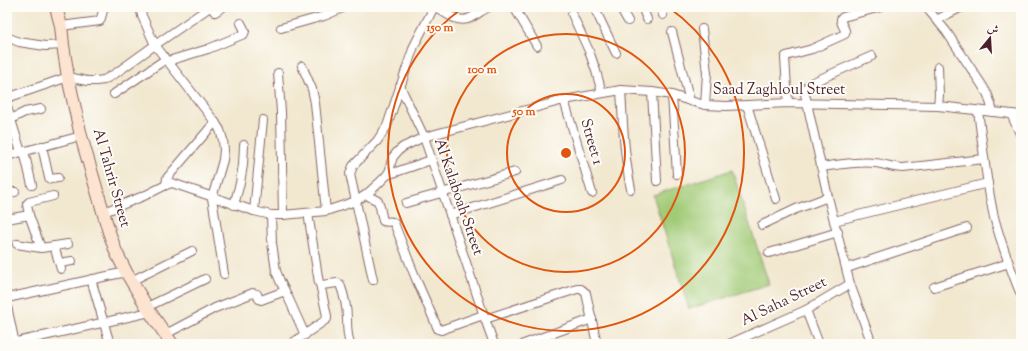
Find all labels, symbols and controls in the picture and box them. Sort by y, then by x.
north arrow [970,18,1010,58]
text: 150 m [425,19,454,37]
text: ش [985,20,1001,39]
text: 100 m [466,61,497,79]
street label: Saad Zaghloul Street [713,80,845,101]
text: 50 m [512,103,536,121]
street label: Street 1 [574,117,608,167]
street label: Al Tahrir Street [87,126,135,230]
street label: Al Kalaboah Street [428,136,488,258]
centre of rings [559,146,573,160]
street label: Al Saha Street [738,272,830,332]

